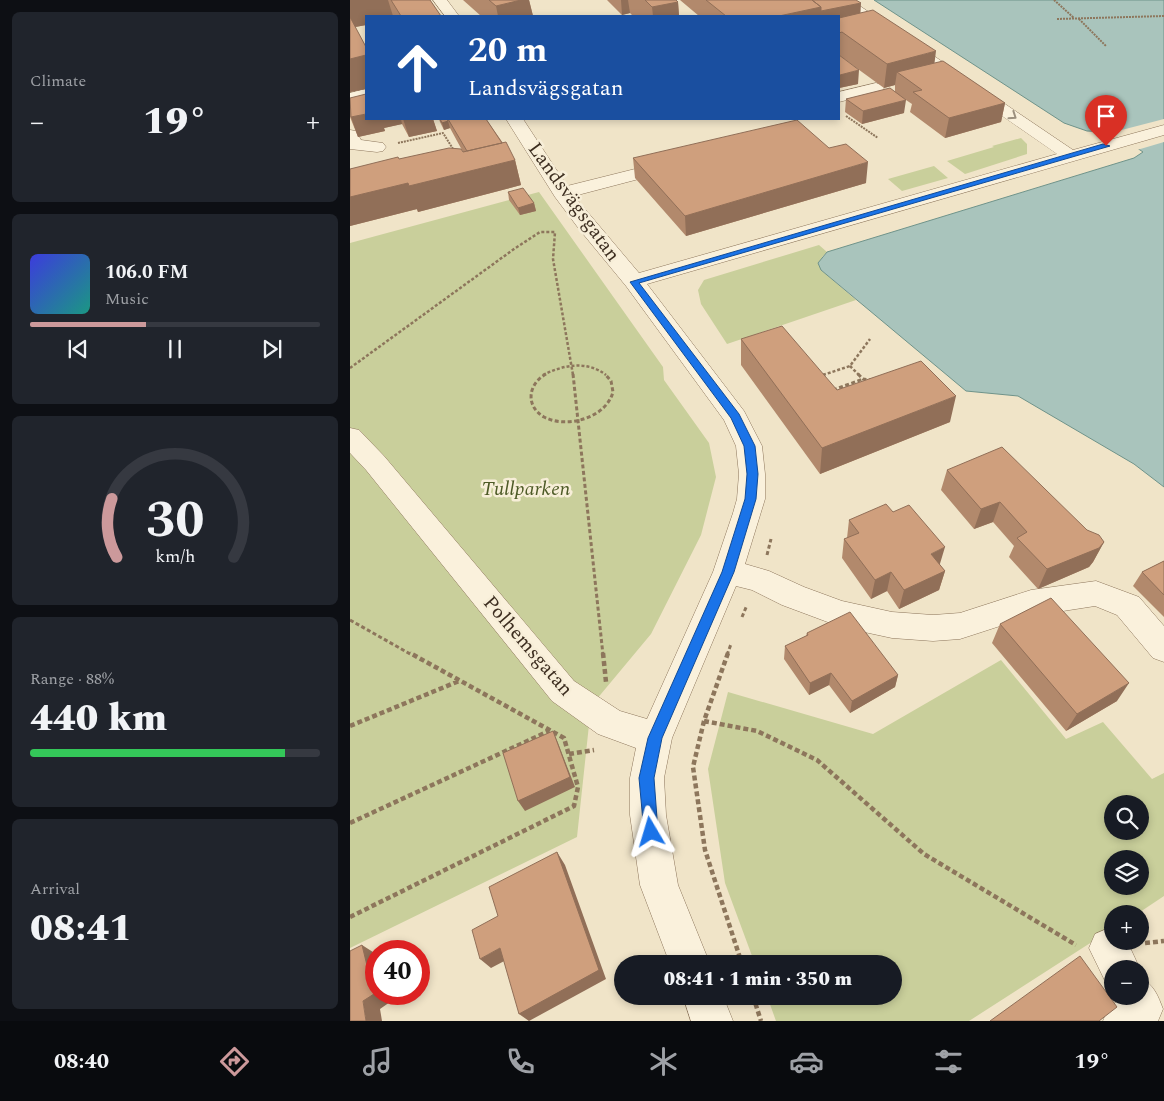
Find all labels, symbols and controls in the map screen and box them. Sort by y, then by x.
text: 20 m [468,24,548,77]
icon: ahead [385,35,450,100]
text: Climate [30,69,86,93]
text: Landsvägsgatan [468,72,623,105]
text: 19° [143,93,207,151]
pin [1085,95,1127,146]
text: − [30,101,44,144]
text: + [306,101,320,144]
icon: arrive [1092,102,1120,130]
one-way arrow [1007,110,1017,119]
street label: Landsvägsgatan [520,136,628,268]
text: 106.0 FM [105,258,188,287]
text: Music [105,287,149,311]
icon: previous [64,335,92,363]
icon: pause [161,335,189,363]
icon: next [258,335,286,363]
park label: Tullparken [482,474,571,504]
text: 30 [146,481,204,560]
text: km/h [155,543,195,570]
street label: Polhemsgatan [476,589,580,703]
text: Range · 88% [30,667,114,691]
text: 440 km [30,690,167,748]
map controls [1104,795,1149,1005]
button: search [1104,795,1149,840]
position arrow [624,805,676,857]
button: layers [1104,850,1149,895]
text: Arrival [30,877,80,901]
text: 08:41 [30,900,132,958]
button: + [1104,905,1149,950]
speed limit sign: 40 [365,940,430,1005]
button: − [1104,960,1149,1005]
text: 08:41 · 1 min · 350 m [664,965,852,994]
icon: directions [217,1044,252,1079]
icon: music [360,1044,395,1079]
icon: phone [503,1044,538,1079]
icon: climate [646,1044,681,1079]
icon: car [789,1044,824,1079]
icon: filters [931,1044,966,1079]
text: 08:40 [54,1045,109,1078]
text: 19° [1074,1045,1110,1078]

